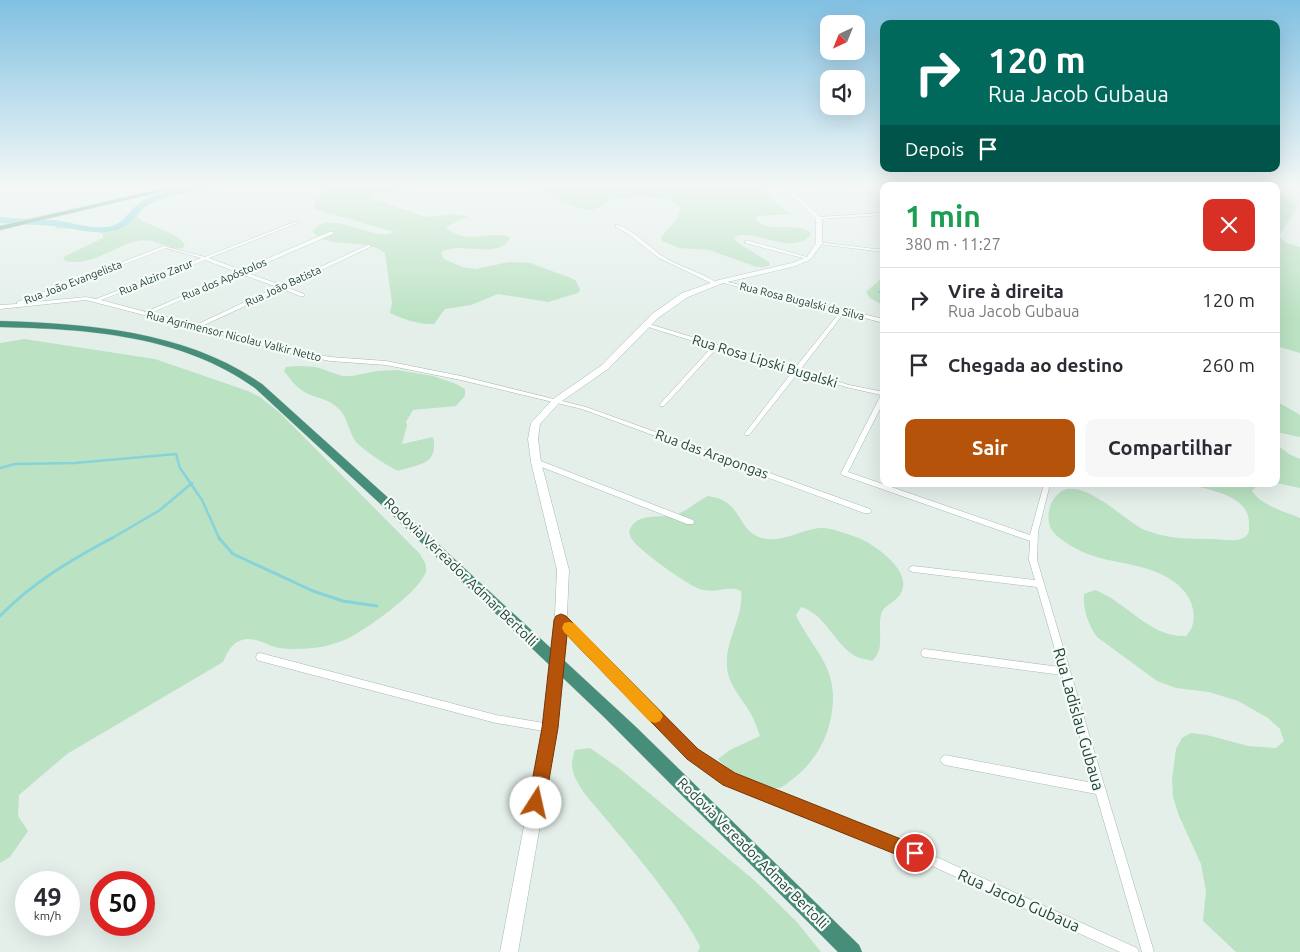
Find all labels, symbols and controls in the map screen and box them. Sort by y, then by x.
north arrow [820,15,865,60]
map controls [820,15,865,115]
icon: right [905,40,970,105]
text: 120 m [988,40,1086,80]
button: sound [820,70,865,115]
text: Rua Jacob Gubaua [988,81,1169,106]
icon: arrive [974,135,1002,163]
text: Depois [905,138,964,160]
text: 1 min [905,199,981,233]
button: close [1203,199,1255,251]
text: 380 m · 11:27 [905,235,1001,253]
street label: Rua Alziro Zarur [117,256,196,297]
street label: Rua dos Apóstolos [180,256,268,302]
street label: Rua João Evangelista [22,258,124,306]
street label: Rua João Batista [243,263,323,309]
street label: Rua Rosa Bugalski da Silva [738,280,866,322]
text: Vire à direita [948,280,1064,302]
icon: right [905,286,933,314]
text: 120 m [1202,289,1255,311]
text: Rua Jacob Gubaua [948,302,1080,320]
street label: Rua Agrimensor Nicolau Valkir Netto [145,308,323,364]
street label: Rua Rosa Lipski Bugalski [690,331,840,391]
icon: arrive [905,351,933,379]
text: Chegada ao destino [948,354,1124,376]
text: 260 m [1202,354,1255,376]
button: Sair [905,419,1075,477]
button: Compartilhar [1085,419,1255,477]
street label: Rua das Arapongas [653,426,771,482]
street label: Rodovia Vereador Admar Bertolli [381,495,541,649]
street label: Rua Ladislau Gubaua [1050,646,1108,792]
street label: Rodovia Vereador Admar Bertolli [674,774,832,932]
position arrow [509,776,561,828]
pin [894,832,936,874]
icon: arrive [901,839,929,867]
street label: Rua Jacob Gubaua [955,865,1083,935]
speed limit sign: 50 [90,871,155,936]
text: 49 [33,883,62,911]
text: km/h [34,909,61,922]

